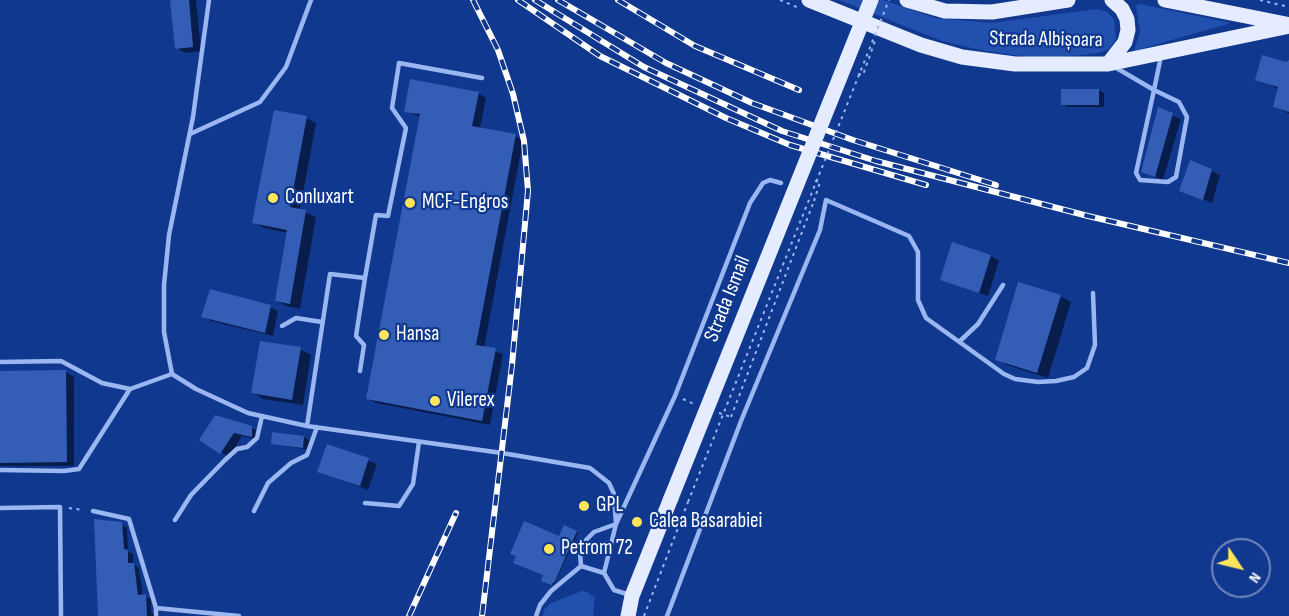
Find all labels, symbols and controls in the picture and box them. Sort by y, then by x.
street label: Strada Albișoara [989,26,1103,54]
place label: Conluxart [285,185,354,211]
place label: MCF-Engros [422,190,508,216]
marker: Conluxart [266,191,280,205]
marker: MCF-Engros [403,196,417,210]
street label: Strada Ismail [699,252,757,346]
place label: Hansa [396,322,439,348]
marker: Hansa [377,328,391,342]
place label: Vilerex [447,388,495,414]
marker: Vilerex [428,394,442,408]
place label: GPL [596,493,623,519]
marker: GPL [577,499,591,513]
place label: Calea Basarabiei [649,509,762,535]
marker: Calea Basarabiei [630,515,644,529]
place label: Petrom 72 [561,536,633,562]
north arrow [1211,538,1271,598]
marker: Petrom 72 [542,542,556,556]
text: N [1244,569,1265,586]

